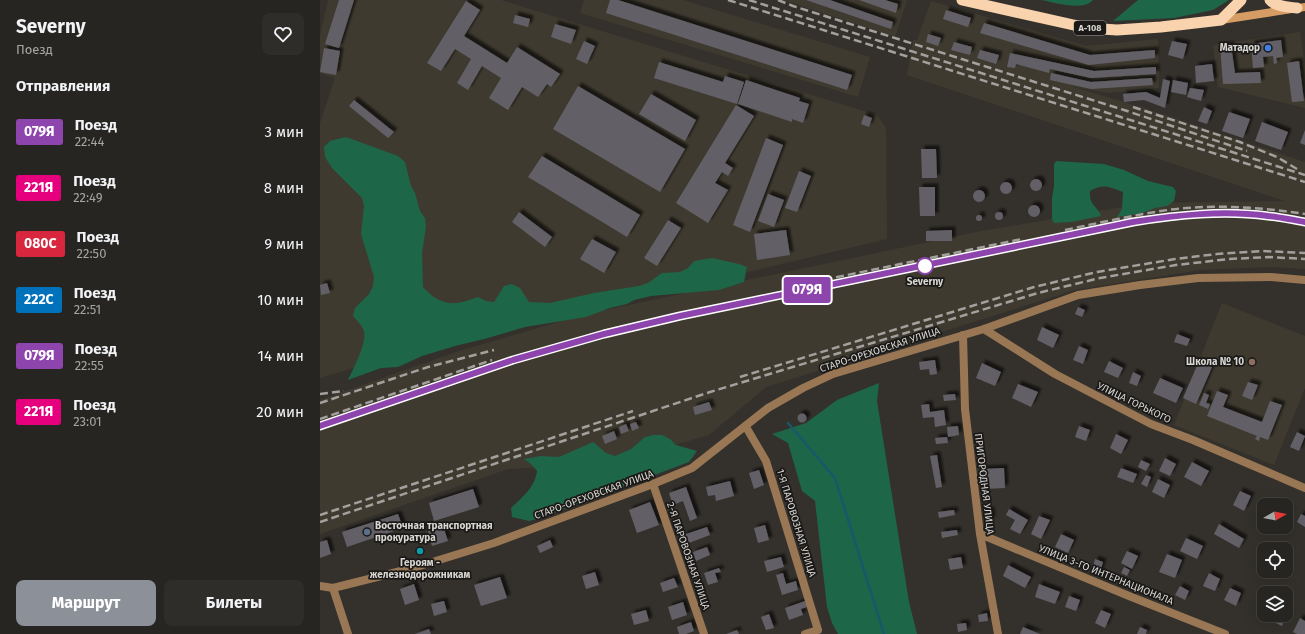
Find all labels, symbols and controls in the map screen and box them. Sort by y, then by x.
button: heart [262,13,304,55]
text: Severny [16,15,86,38]
road number: А-108 [1074,21,1106,35]
text: Поезд [16,42,53,57]
place label: Матадор [1220,42,1260,54]
marker: Матадор [1263,43,1273,53]
text: Отправления [16,77,110,95]
text: Поезд [75,116,117,134]
text: 079Я [24,123,55,140]
text: 3 мин [265,123,304,141]
text: 22:44 [75,134,104,149]
text: Поезд [73,172,115,190]
text: 221Я [24,179,53,196]
text: 8 мин [264,179,304,197]
text: 22:49 [73,190,103,205]
text: Поезд [77,228,119,246]
text: 080С [24,235,57,252]
text: 9 мин [264,235,304,253]
text: 22:50 [77,246,106,261]
marker: Severny [916,257,934,275]
place label: Severny [907,276,944,288]
line badge: 079Я [779,277,835,303]
text: 079Я [792,281,822,298]
text: Поезд [74,284,116,302]
text: 222С [24,291,54,308]
text: 10 мин [257,291,304,309]
text: 22:51 [74,302,101,317]
street label: СТАРО-ОРЕХОВСКАЯ УЛИЦА [818,325,942,375]
text: Поезд [75,340,117,358]
text: 079Я [24,347,55,364]
text: 14 мин [258,347,304,365]
place label: Школа № 10 [1186,356,1244,368]
marker: Школа № 10 [1247,357,1257,367]
text: 22:55 [75,358,104,373]
street label: УЛИЦА ГОРЬКОГО [1095,380,1173,426]
text: Поезд [73,396,115,414]
text: 221Я [24,403,53,420]
text: 20 мин [256,403,304,421]
text: 23:01 [73,414,102,429]
street label: ПРИГОРОДНАЯ УЛИЦА [972,433,996,535]
street label: СТАРО-ОРЕХОВСКАЯ УЛИЦА [533,468,655,522]
street label: 1-Я ПАРОВОЗНАЯ УЛИЦА [774,468,818,579]
north arrow [1257,498,1293,534]
map controls [1257,498,1293,622]
street label: 2-Я ПАРОВОЗНАЯ УЛИЦА [664,501,712,612]
place label: Восточная транспортная прокуратура [375,520,493,544]
marker: Восточная транспортная прокуратура [362,527,372,537]
street label: УЛИЦА 3-ГО ИНТЕРНАЦИОНАЛА [1037,542,1175,608]
button: locate [1257,542,1293,578]
marker: Героям - железнодорожникам [415,546,425,556]
place label: Героям - железнодорожникам [370,557,470,581]
button: Маршрут [16,580,156,626]
button: Билеты [164,580,304,626]
button: layers [1257,586,1293,622]

